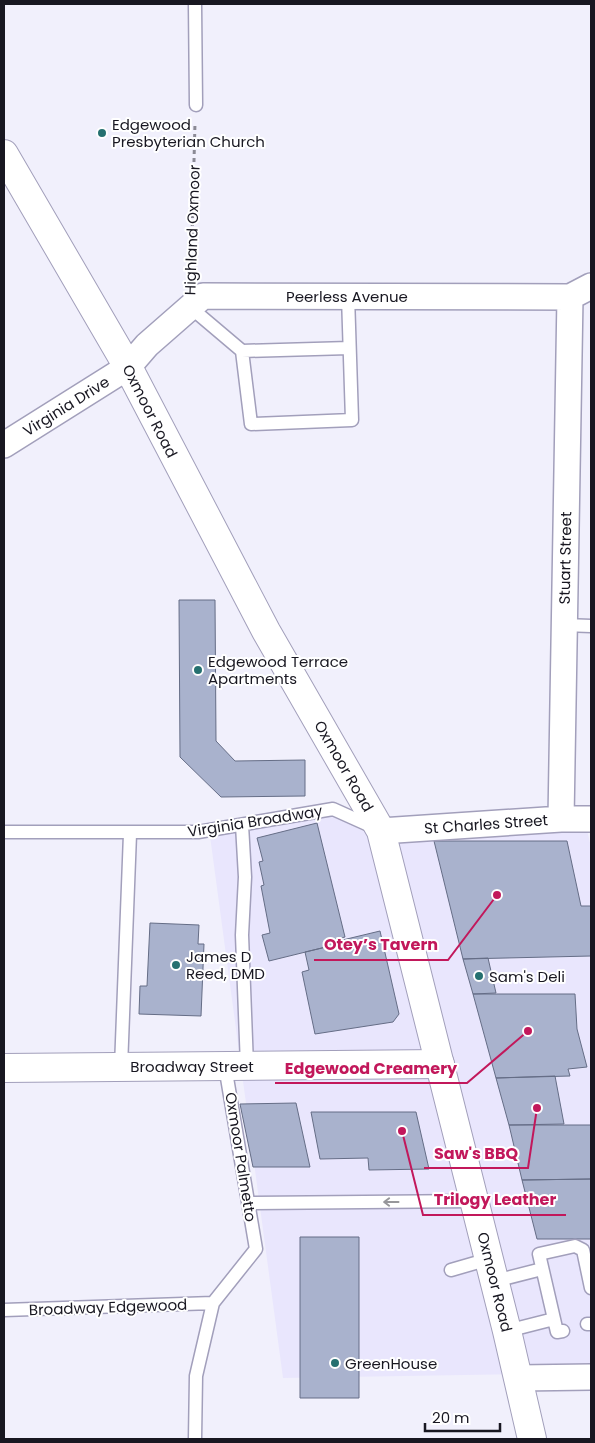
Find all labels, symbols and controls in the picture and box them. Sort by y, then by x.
place label: Edgewood Presbyterian Church [112,114,265,152]
marker: Edgewood Presbyterian Church [96,127,108,139]
street label: Highland Oxmoor [179,164,205,296]
street label: Peerless Avenue [286,286,408,307]
street label: Oxmoor Road [117,361,183,461]
street label: Virginia Drive [19,371,113,441]
street label: Stuart Street [554,511,576,605]
place label: Edgewood Terrace Apartments [208,651,348,689]
marker: Edgewood Terrace Apartments [192,664,204,676]
street label: Oxmoor Road [309,716,379,816]
street label: Virginia Broadway [186,800,324,842]
street label: St Charles Street [423,809,549,839]
callout: Otey’s Tavern [314,929,448,960]
text: Otey’s Tavern [324,933,438,956]
place label: James D Reed, DMD [186,946,265,984]
marker: James D Reed, DMD [170,959,182,971]
place label: Sam's Deli [489,966,565,987]
marker: Sam's Deli [473,970,485,982]
callout: Edgewood Creamery [275,1052,467,1083]
street label: Broadway Street [130,1056,254,1077]
text: Edgewood Creamery [285,1057,458,1080]
street label: Oxmoor Palmetto [220,1091,262,1223]
callout: Saw's BBQ [424,1137,528,1168]
text: Saw's BBQ [434,1142,518,1165]
callout: Trilogy Leather [423,1184,566,1215]
text: Trilogy Leather [434,1188,556,1211]
one-way arrow [383,1197,400,1207]
street label: Oxmoor Road [472,1230,518,1334]
street label: Broadway Edgewood [28,1294,188,1320]
place label: GreenHouse [345,1353,437,1374]
marker: GreenHouse [329,1357,341,1369]
scale bar [425,1400,500,1432]
text: 20 m [432,1407,470,1428]

